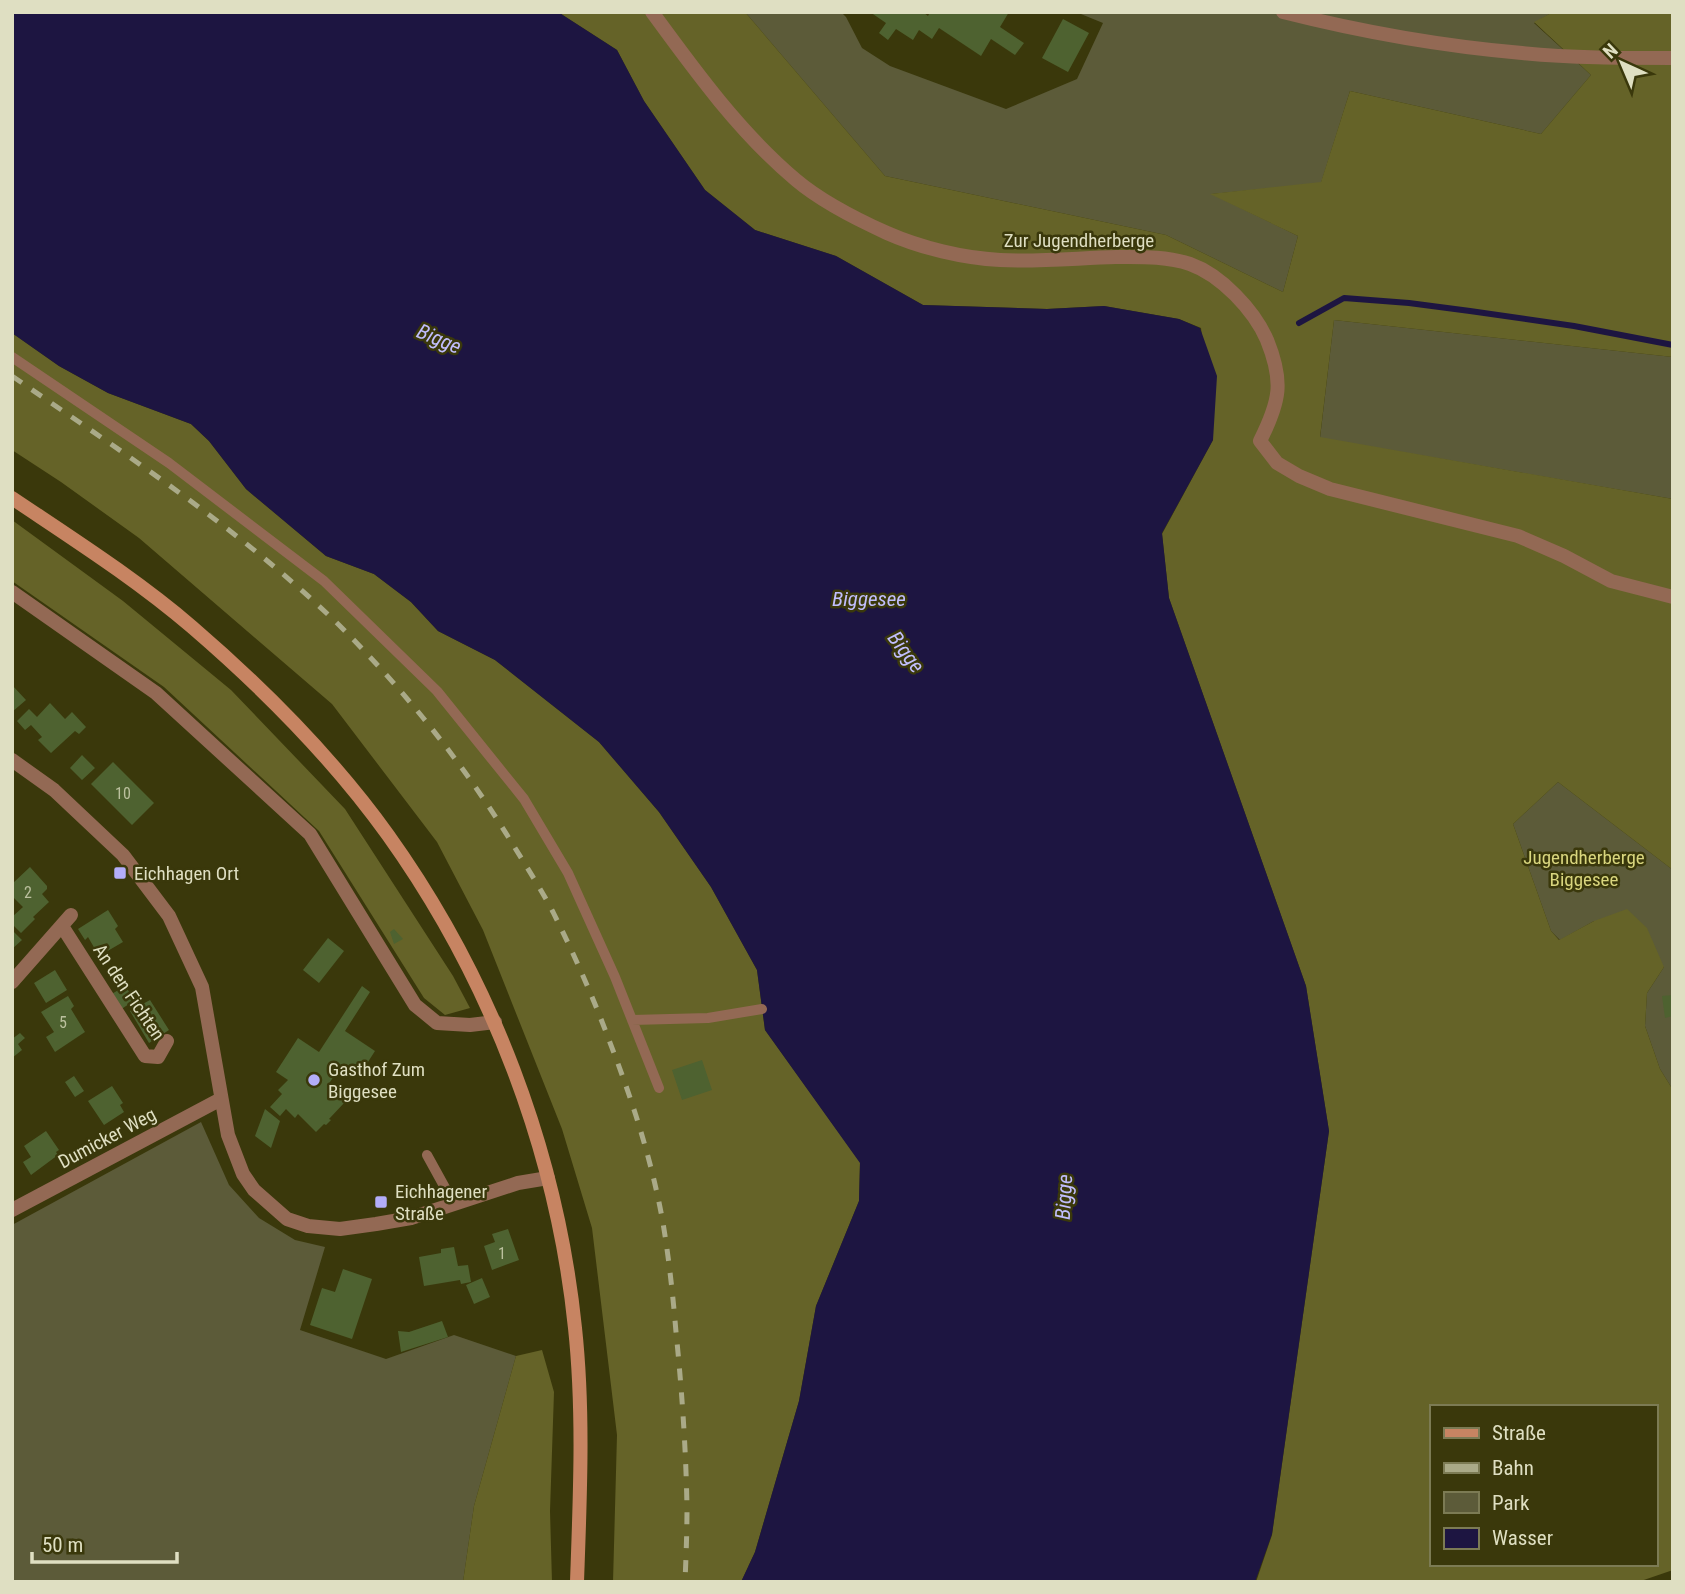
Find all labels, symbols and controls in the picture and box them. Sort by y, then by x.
north arrow [1587,28,1657,98]
text: N [1598,39,1623,63]
street label: Zur Jugendherberge [1004,229,1154,252]
water label: Bigge [413,319,465,359]
water label: Biggesee [832,587,906,611]
water label: Bigge [883,627,929,677]
house number: 10 [115,784,131,803]
park label: Jugendherberge Biggesee [1523,846,1645,891]
place label: Eichhagen Ort [134,862,239,885]
marker: Eichhagen Ort [112,865,128,881]
house number: 2 [24,883,32,902]
street label: An den Fichten [88,939,170,1045]
house number: 5 [59,1013,67,1032]
place label: Gasthof Zum Biggesee [328,1058,425,1103]
marker: Gasthof Zum Biggesee [306,1072,322,1088]
street label: Dumicker Weg [54,1103,160,1173]
water label: Bigge [1051,1174,1077,1220]
place label: Eichhagener Straße [395,1180,487,1225]
marker: Eichhagener Straße [373,1194,389,1210]
house number: 1 [498,1244,506,1263]
legend [1430,1405,1657,1566]
text: Straße [1492,1421,1546,1445]
text: Bahn [1492,1456,1534,1480]
text: Park [1492,1491,1530,1515]
scale bar [32,1520,177,1564]
text: Wasser [1492,1526,1553,1550]
text: 50 m [42,1533,83,1557]

